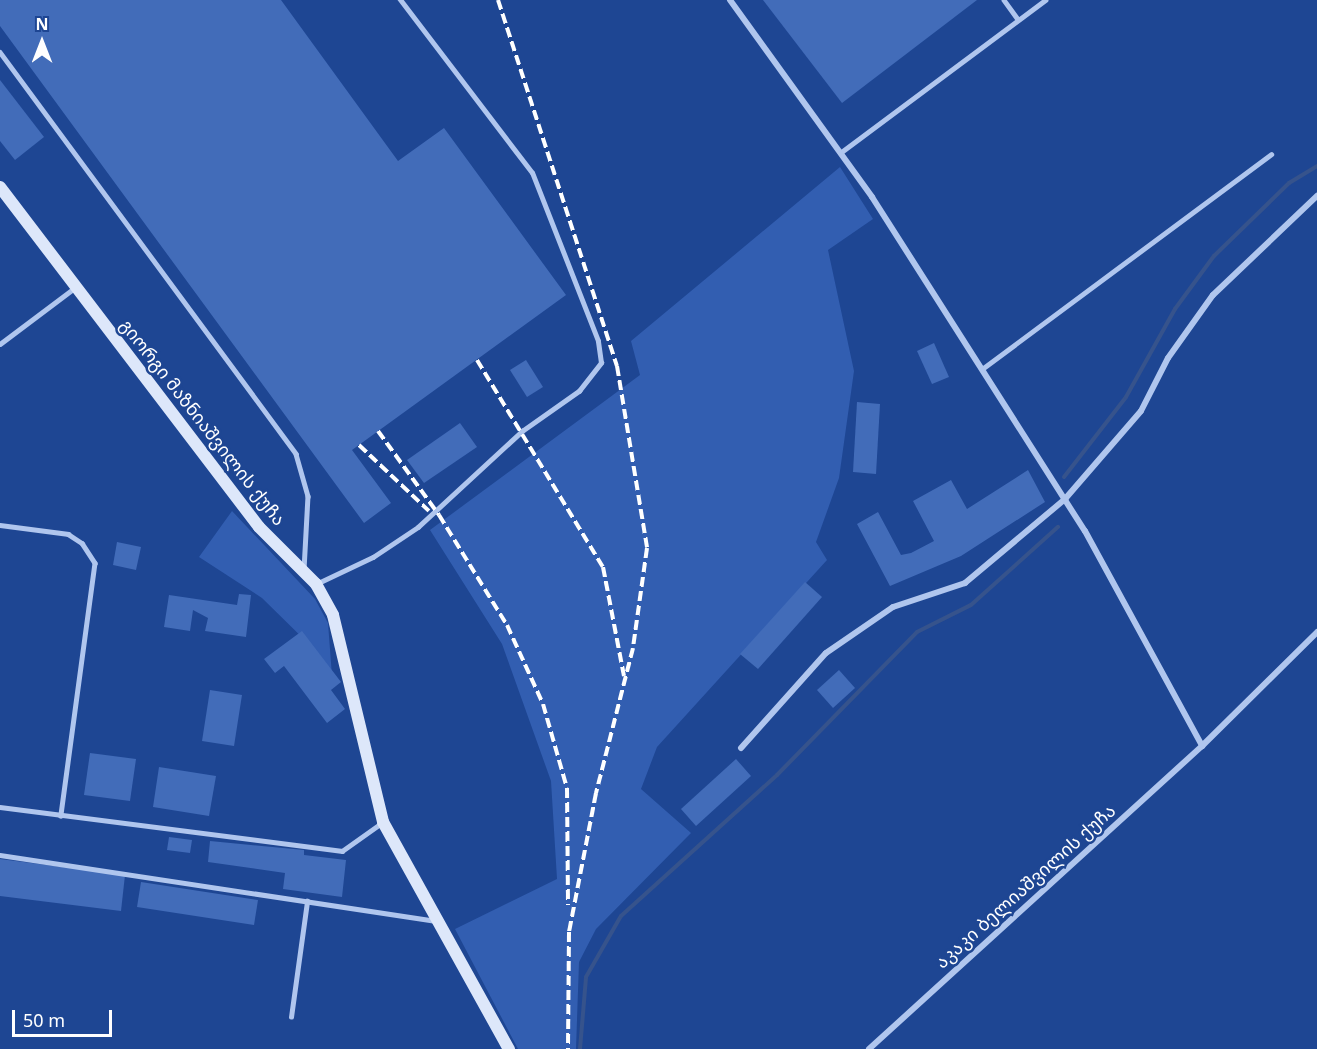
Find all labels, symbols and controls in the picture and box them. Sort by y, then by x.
north arrow [12,12,72,72]
text: N [35,13,49,35]
street label: გიორგი მაზნიაშვილის ქუჩა [116,314,290,530]
street label: აკაკი ბელიაშვილის ქუჩა [930,799,1120,973]
scale bar [15,998,116,1036]
text: 50 m [23,1008,65,1032]

